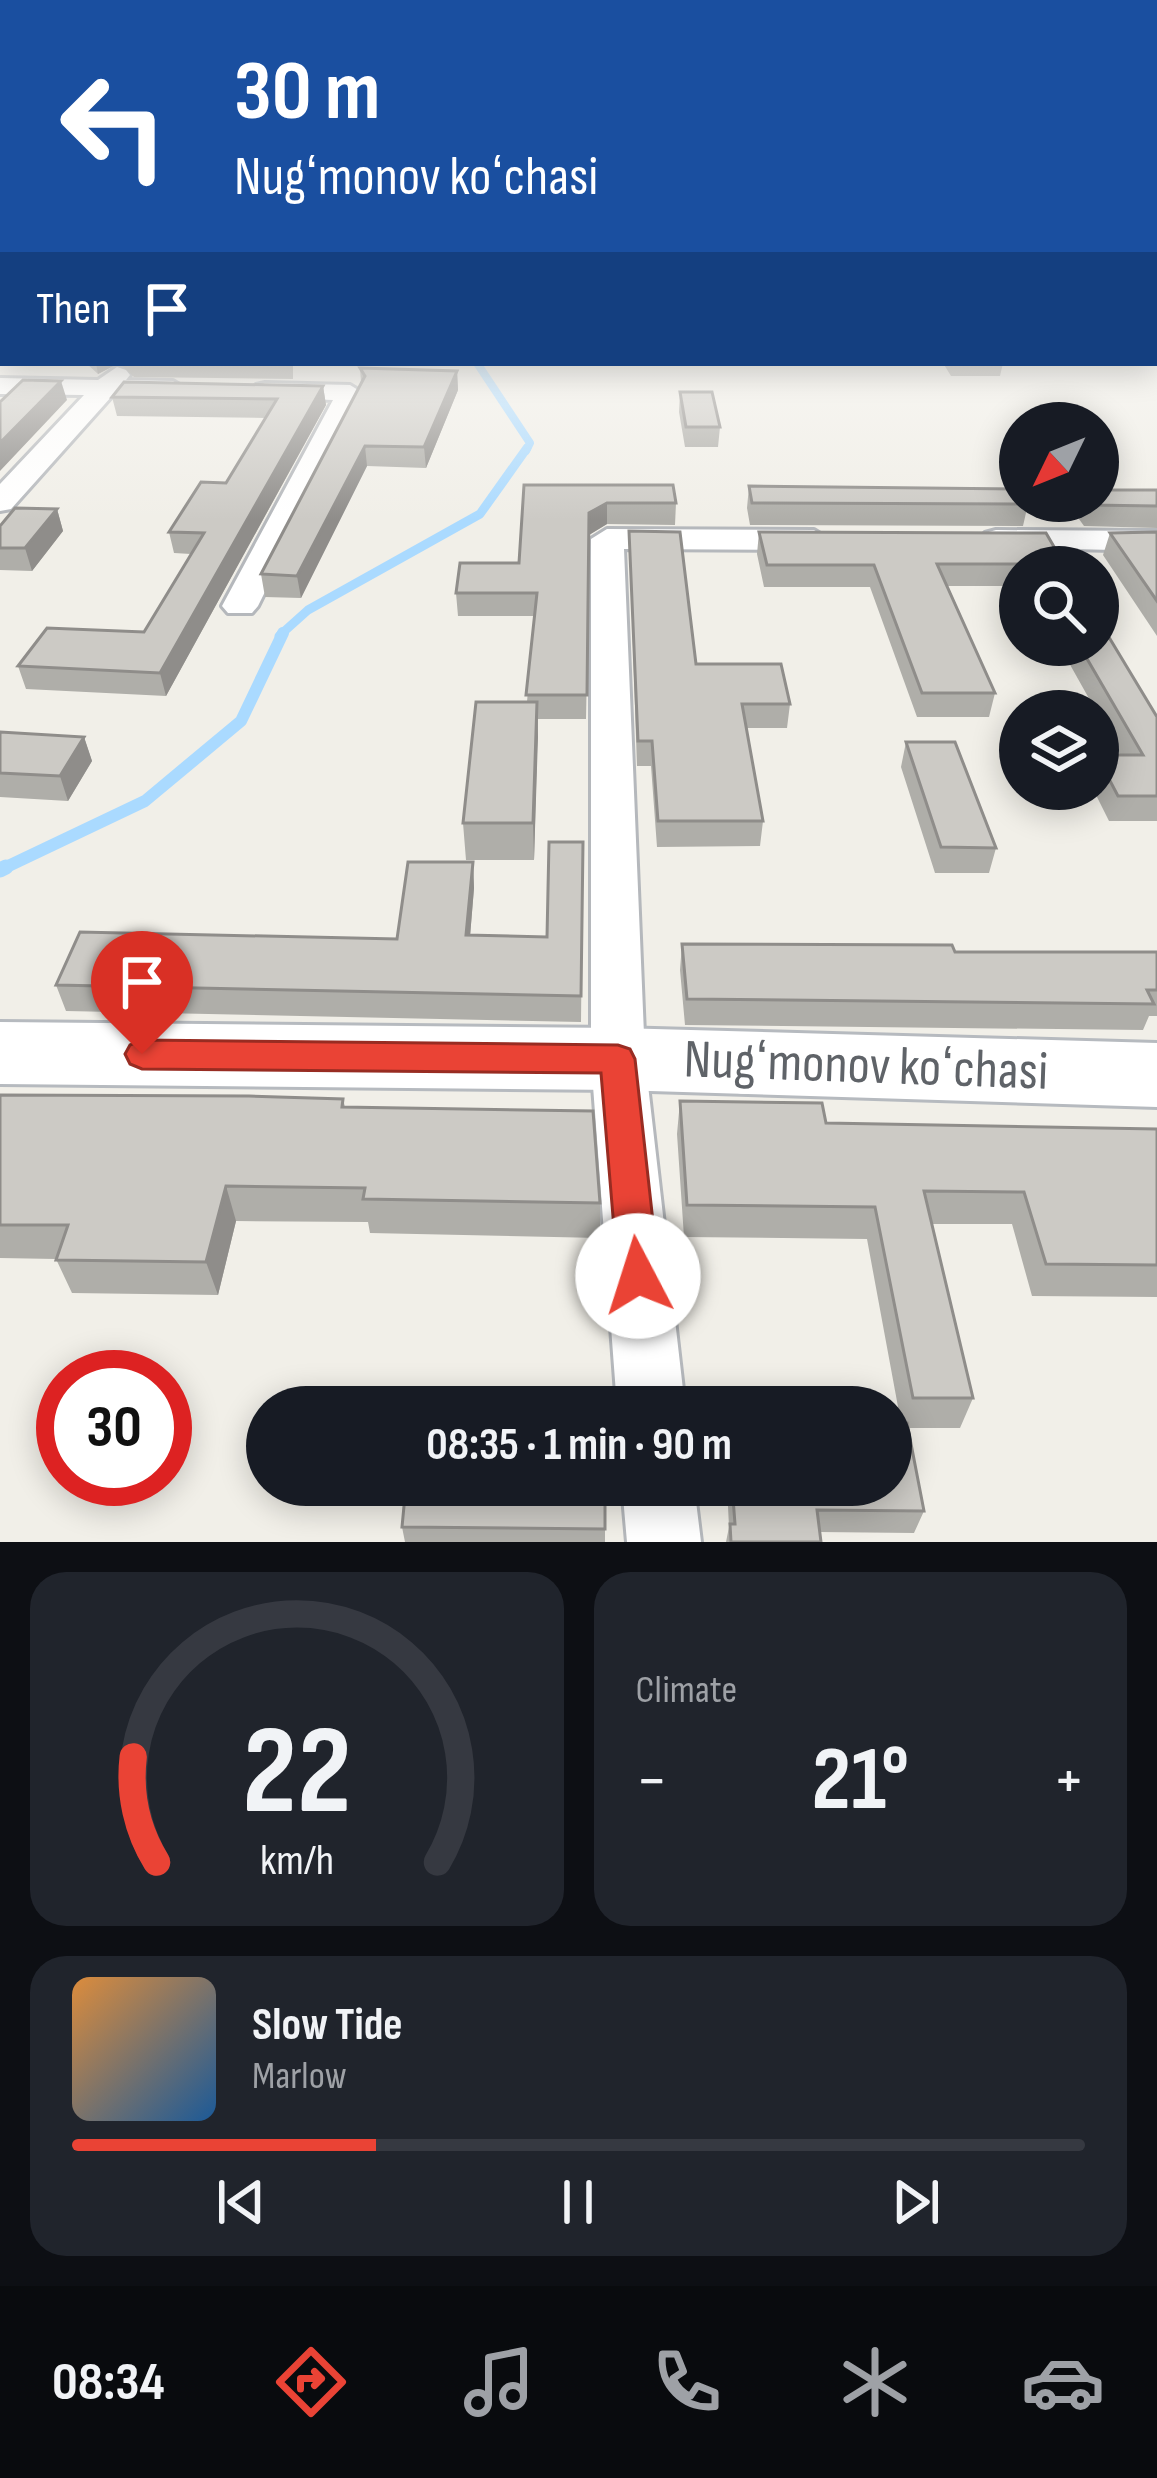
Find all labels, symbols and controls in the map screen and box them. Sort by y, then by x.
text: 30 m [234,42,380,143]
icon: left [36,48,192,204]
text: Nugʻmonov koʻchasi [234,145,598,210]
icon: arrive [134,276,200,342]
text: Then [36,282,110,337]
north arrow [999,402,1119,522]
map controls [999,402,1119,810]
button: search [999,546,1119,666]
button: layers [999,690,1119,810]
pin [91,931,193,1054]
icon: arrive [109,949,175,1015]
street label: Nugʻmonov koʻchasi [683,1027,1049,1105]
position arrow [575,1213,701,1339]
speed limit sign: 30 [36,1350,192,1506]
text: 08:35 · 1 min · 90 m [426,1418,732,1473]
text: Climate [636,1667,737,1714]
text: 22 [242,1699,351,1848]
text: 21° [811,1727,909,1835]
text: − [636,1742,668,1821]
text: + [1053,1742,1085,1821]
text: km/h [260,1835,334,1887]
text: Slow Tide [252,1998,403,2053]
text: Marlow [252,2053,347,2100]
icon: previous [208,2169,274,2235]
icon: pause [545,2169,611,2235]
icon: next [883,2169,949,2235]
icon: directions [269,2340,353,2424]
icon: music [457,2340,541,2424]
icon: phone [645,2340,729,2424]
icon: climate [833,2340,917,2424]
icon: car [1021,2340,1105,2424]
text: 08:34 [52,2350,165,2415]

